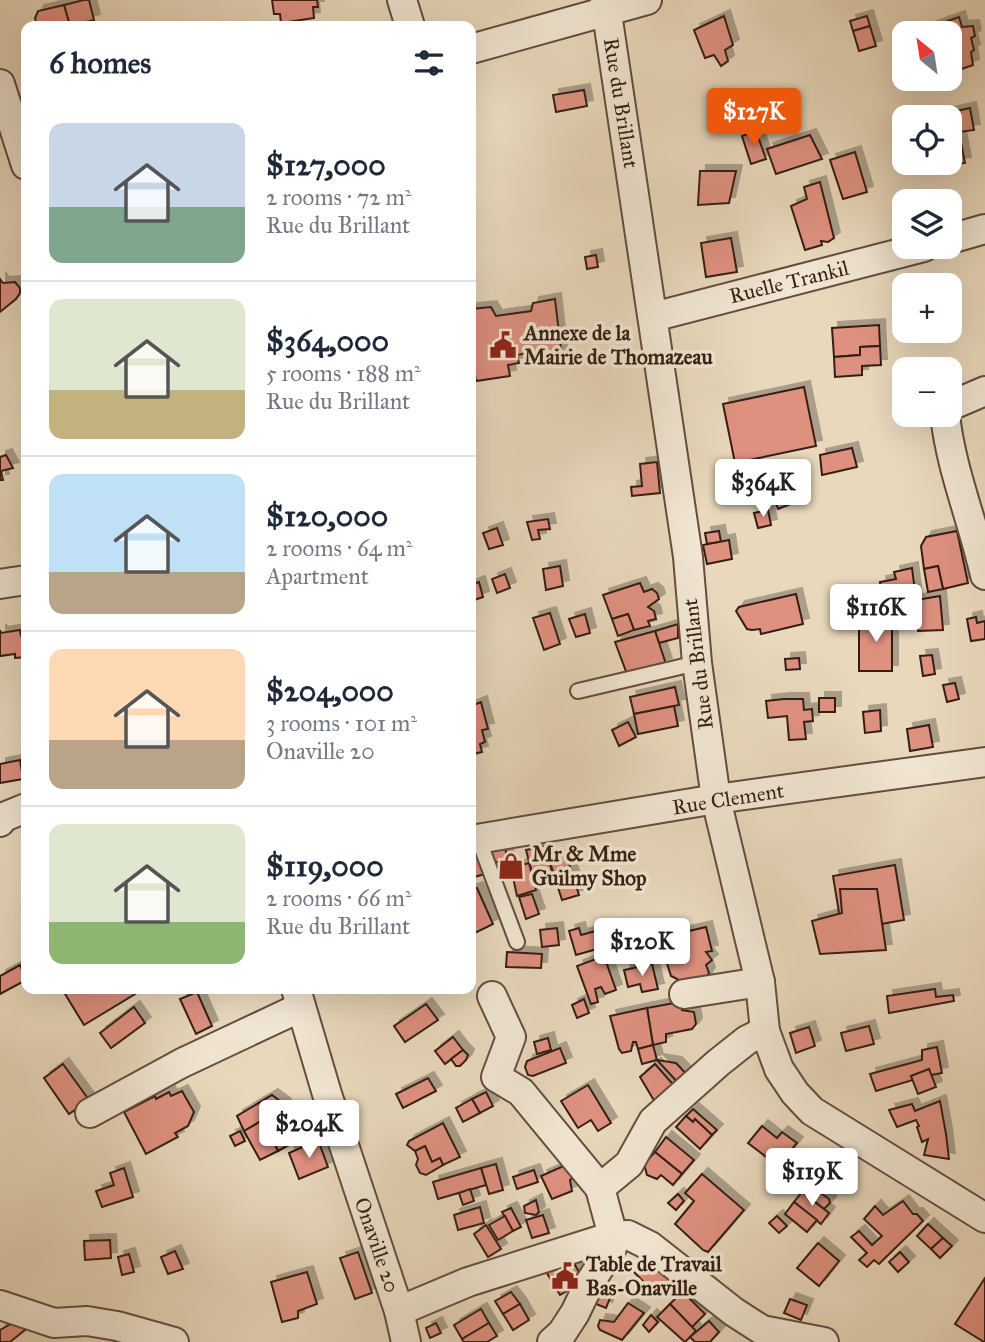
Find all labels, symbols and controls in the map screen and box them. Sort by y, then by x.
north arrow [892,21,962,91]
map controls [892,21,962,427]
street label: Rue du Brillant [598,36,644,171]
icon: filters [410,44,448,82]
text: 6 homes [49,45,151,81]
pin: $127K [705,88,803,148]
text: $127K [723,97,785,125]
button: locate [892,105,962,175]
text: $127,000 [266,147,386,183]
icon: home [105,151,189,235]
text: 2 rooms · 72 m² [266,183,411,211]
button: layers [892,189,962,259]
text: Rue du Brillant [266,211,410,239]
street label: Ruelle Trankil [727,255,852,309]
button: + [892,273,962,343]
place label: Annexe de la Mairie de Thomazeau [522,320,713,370]
text: $364,000 [266,323,389,359]
icon: home [105,327,189,411]
public building icon: Annexe de la Mairie de Thomazeau [488,330,518,360]
button: − [892,357,962,427]
text: 5 rooms · 188 m² [266,359,421,387]
text: Rue du Brillant [266,387,410,415]
pin: $364K [714,460,812,519]
text: $364K [731,468,795,496]
text: $120,000 [266,498,388,534]
icon: home [105,502,189,586]
text: 2 rooms · 64 m² [266,534,412,562]
text: Apartment [266,562,369,590]
pin: $116K [827,584,925,644]
text: $116K [846,593,906,621]
street label: Rue du Brillant [677,597,719,731]
text: $204,000 [266,673,394,709]
icon: home [105,677,189,761]
text: 3 rooms · 101 m² [266,709,417,737]
text: Onaville 20 [266,737,375,765]
street label: Rue Clement [670,777,786,821]
place label: Mr & Mme Guilmy Shop [532,841,647,891]
text: $119,000 [266,848,384,884]
shop icon: Mr & Mme Guilmy Shop [496,851,526,881]
icon: home [105,852,189,936]
text: 2 rooms · 66 m² [266,884,411,912]
text: Rue du Brillant [266,912,410,940]
pin: $120K [593,918,691,978]
text: $120K [610,927,674,955]
pin: $204K [260,1100,358,1160]
text: $204K [275,1109,343,1137]
pin: $119K [763,1148,861,1208]
text: $119K [782,1157,842,1185]
street label: Onaville 20 [349,1194,405,1296]
place label: Table de Travail Bas-Onaville [585,1251,723,1301]
public building icon: Table de Travail Bas-Onaville [550,1261,580,1291]

